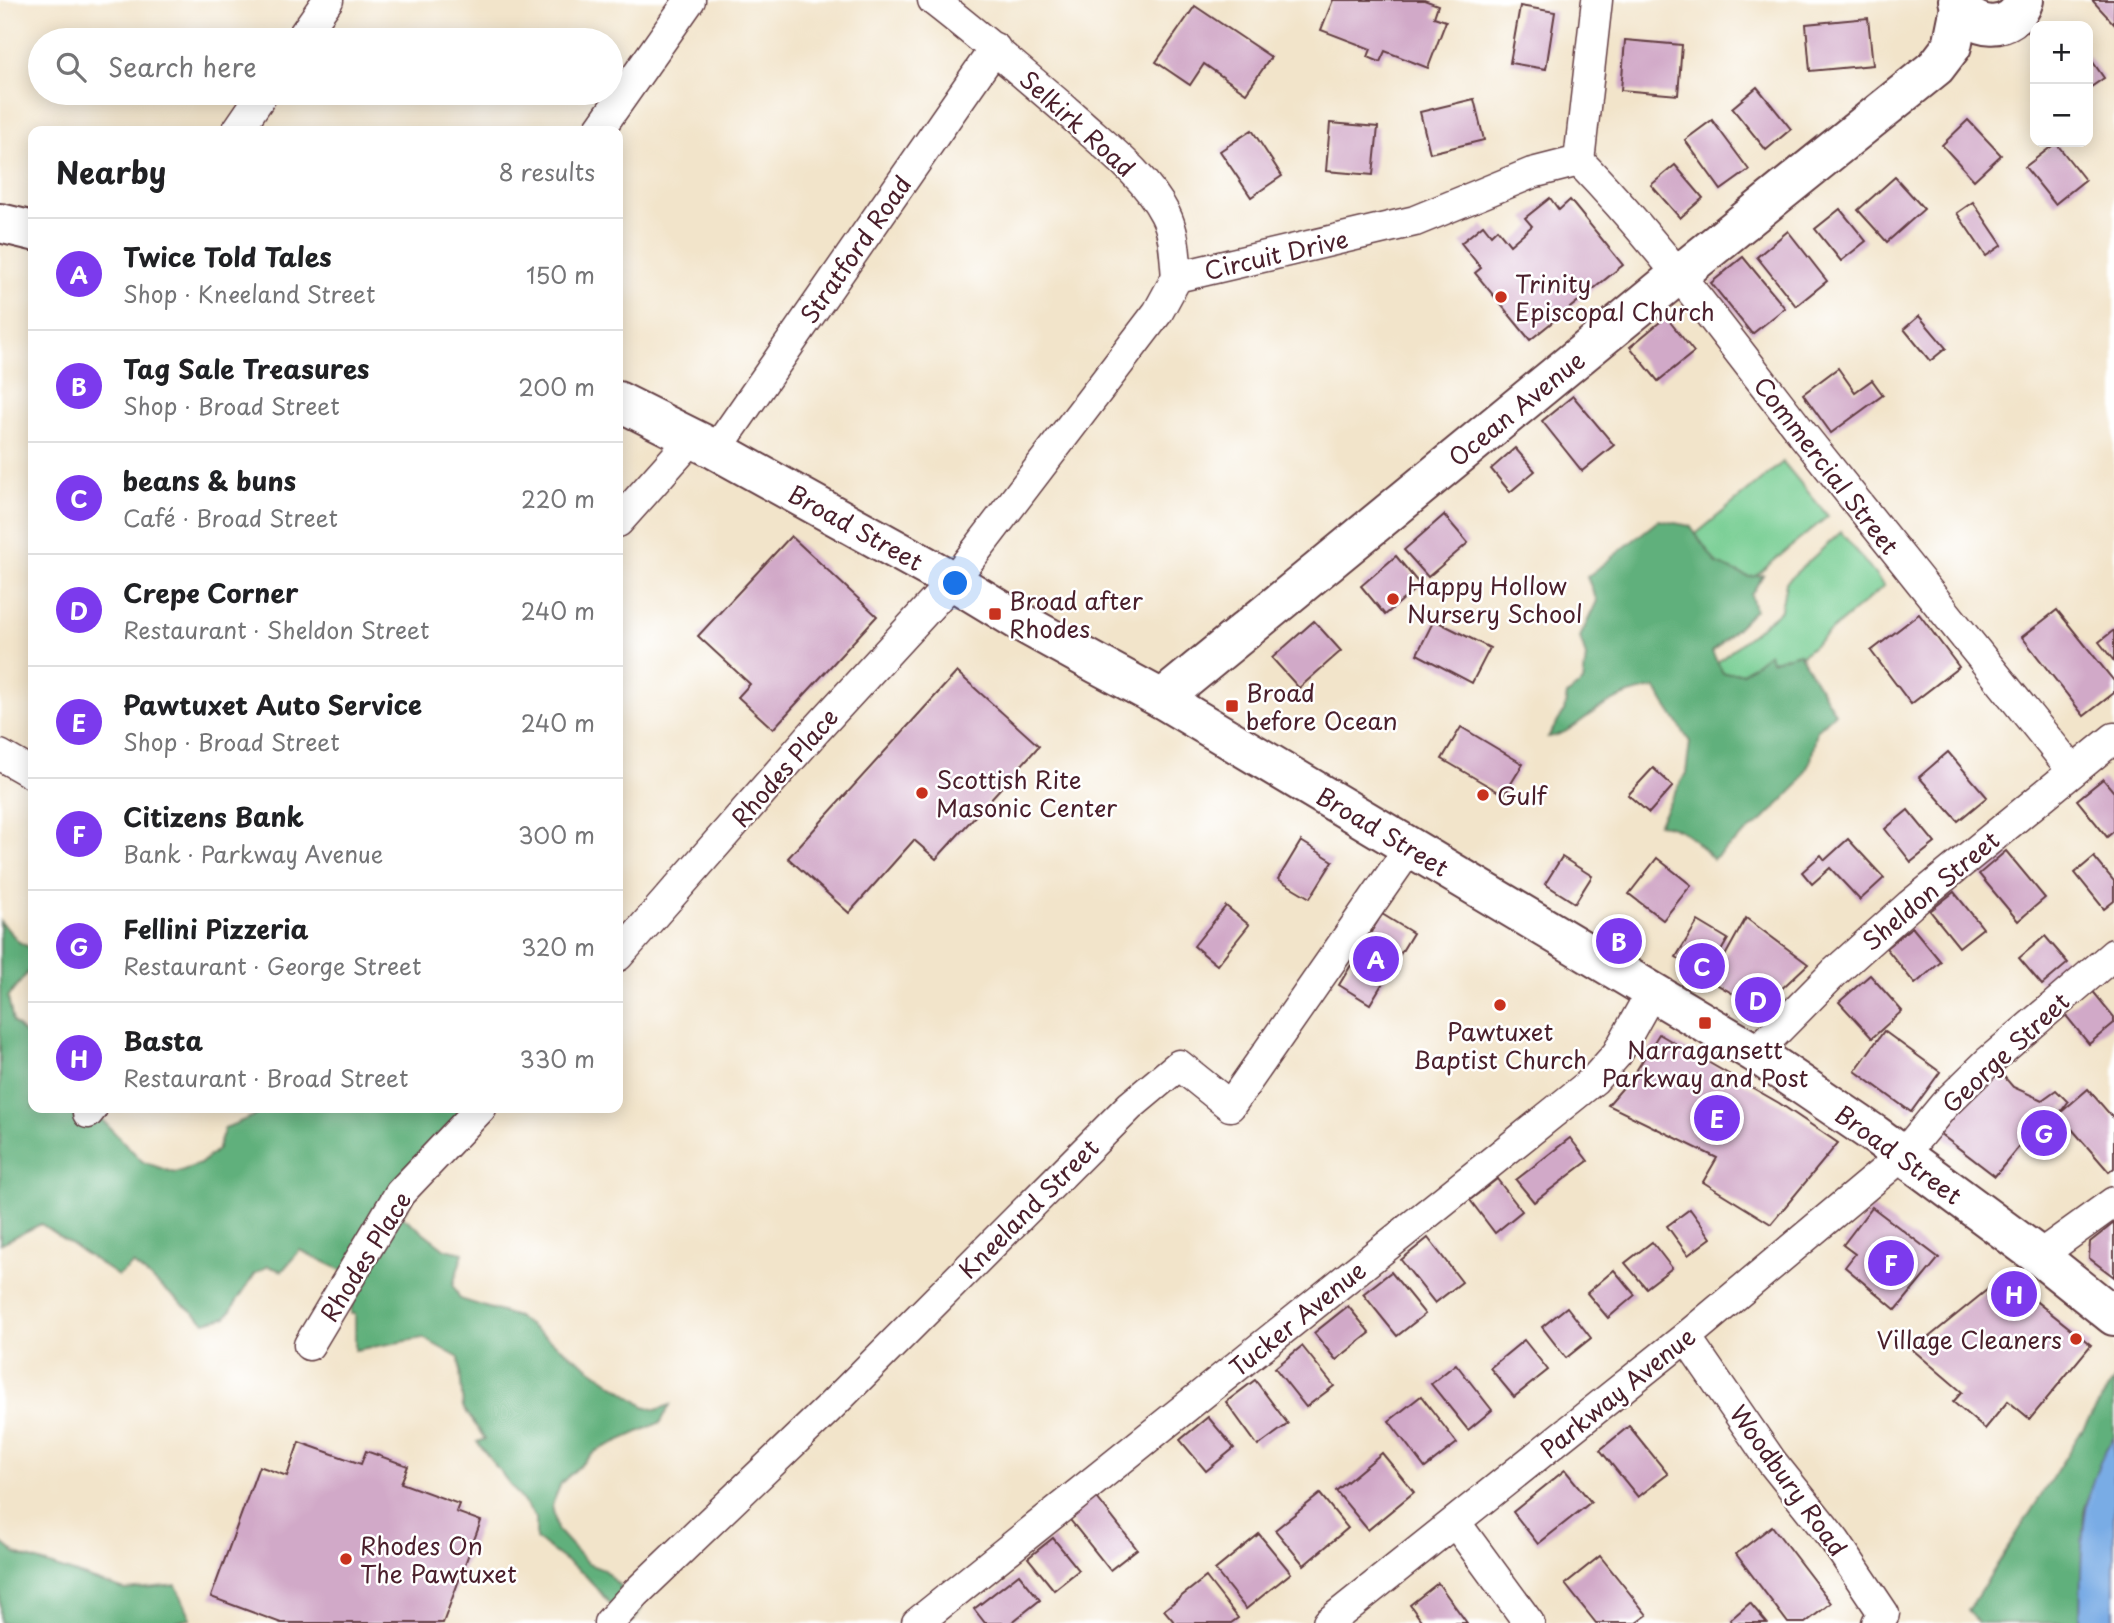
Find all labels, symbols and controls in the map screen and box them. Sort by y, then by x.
map controls [2030,21,2093,147]
button: + [2030,21,2093,84]
search box [28,28,623,105]
text: Search here [108,47,257,86]
icon: search [52,48,90,86]
street label: Selkirk Road [1012,61,1144,185]
button: − [2030,84,2093,147]
text: Nearby [56,149,166,194]
text: 8 results [499,154,595,189]
street label: Stratford Road [791,168,919,330]
street label: Circuit Drive [1200,220,1352,288]
text: Twice Told Tales [123,237,332,276]
text: A [70,257,88,292]
text: 150 m [526,257,595,292]
place label: Trinity Episcopal Church [1515,265,1715,329]
text: Shop · Kneeland Street [123,276,375,311]
marker: Trinity Episcopal Church [1493,289,1509,305]
street label: Ocean Avenue [1440,342,1592,474]
text: Tag Sale Treasures [123,349,370,388]
street label: Commercial Street [1746,368,1908,562]
text: B [71,369,87,404]
text: 200 m [518,369,595,404]
text: Shop · Broad Street [123,388,340,423]
text: beans & buns [123,461,296,500]
street label: Broad Street [782,475,930,579]
text: C [70,481,88,516]
text: 220 m [521,481,595,516]
text: Café · Broad Street [123,500,338,535]
your location [938,566,972,600]
place label: Happy Hollow Nursery School [1407,567,1583,631]
text: Crepe Corner [123,573,298,612]
place label: Broad after Rhodes [1009,582,1144,646]
marker: Happy Hollow Nursery School [1385,591,1401,607]
text: D [70,593,88,628]
text: 240 m [521,593,595,628]
marker: Broad after Rhodes [987,606,1003,622]
text: Restaurant · Sheldon Street [123,612,429,647]
place label: Broad before Ocean [1246,674,1398,738]
text: Pawtuxet Auto Service [123,685,422,724]
marker: Broad before Ocean [1224,698,1240,714]
street label: Rhodes Place [722,699,846,835]
text: E [72,705,86,740]
text: 240 m [521,705,595,740]
text: Shop · Broad Street [123,724,340,759]
place label: Scottish Rite Masonic Center [936,761,1118,825]
street label: Broad Street [1310,777,1456,885]
place label: Gulf [1497,777,1549,813]
marker: Scottish Rite Masonic Center [914,785,930,801]
marker: Gulf [1475,787,1491,803]
text: Citizens Bank [123,797,304,836]
text: F [72,817,86,852]
text: 300 m [518,817,595,852]
street label: Sheldon Street [1853,822,2007,958]
text: Bank · Parkway Avenue [123,836,383,871]
text: Fellini Pizzeria [123,909,309,948]
pin: B [1596,915,1642,967]
text: G [70,929,88,964]
text: 320 m [521,929,595,964]
pin: A [1353,933,1399,985]
pin: C [1679,940,1725,992]
text: Restaurant · George Street [123,948,421,983]
pin: D [1735,974,1781,1026]
street label: George Street [1933,983,2077,1121]
marker: Pawtuxet Baptist Church [1492,997,1508,1013]
place label: Pawtuxet Baptist Church [1413,1013,1587,1077]
marker: Narragansett Parkway and Post [1697,1015,1713,1031]
text: Basta [123,1021,203,1060]
place label: Narragansett Parkway and Post [1602,1031,1808,1095]
text: H [70,1041,88,1076]
text: 330 m [519,1041,595,1076]
text: Restaurant · Broad Street [123,1060,408,1095]
pin: E [1694,1092,1740,1144]
street label: Broad Street [1828,1096,1970,1213]
pin: G [2021,1107,2067,1159]
street label: Kneeland Street [950,1130,1106,1286]
street label: Rhodes Place [311,1184,419,1328]
pin: F [1868,1237,1914,1289]
street label: Tucker Avenue [1221,1252,1373,1384]
pin: H [1991,1268,2037,1320]
street label: Parkway Avenue [1532,1318,1702,1466]
place label: Village Cleaners [1876,1321,2062,1357]
marker: Village Cleaners [2068,1331,2084,1347]
street label: Woodbury Road [1722,1397,1856,1563]
place label: Rhodes On The Pawtuxet [360,1527,517,1591]
marker: Rhodes On The Pawtuxet [338,1551,354,1567]

